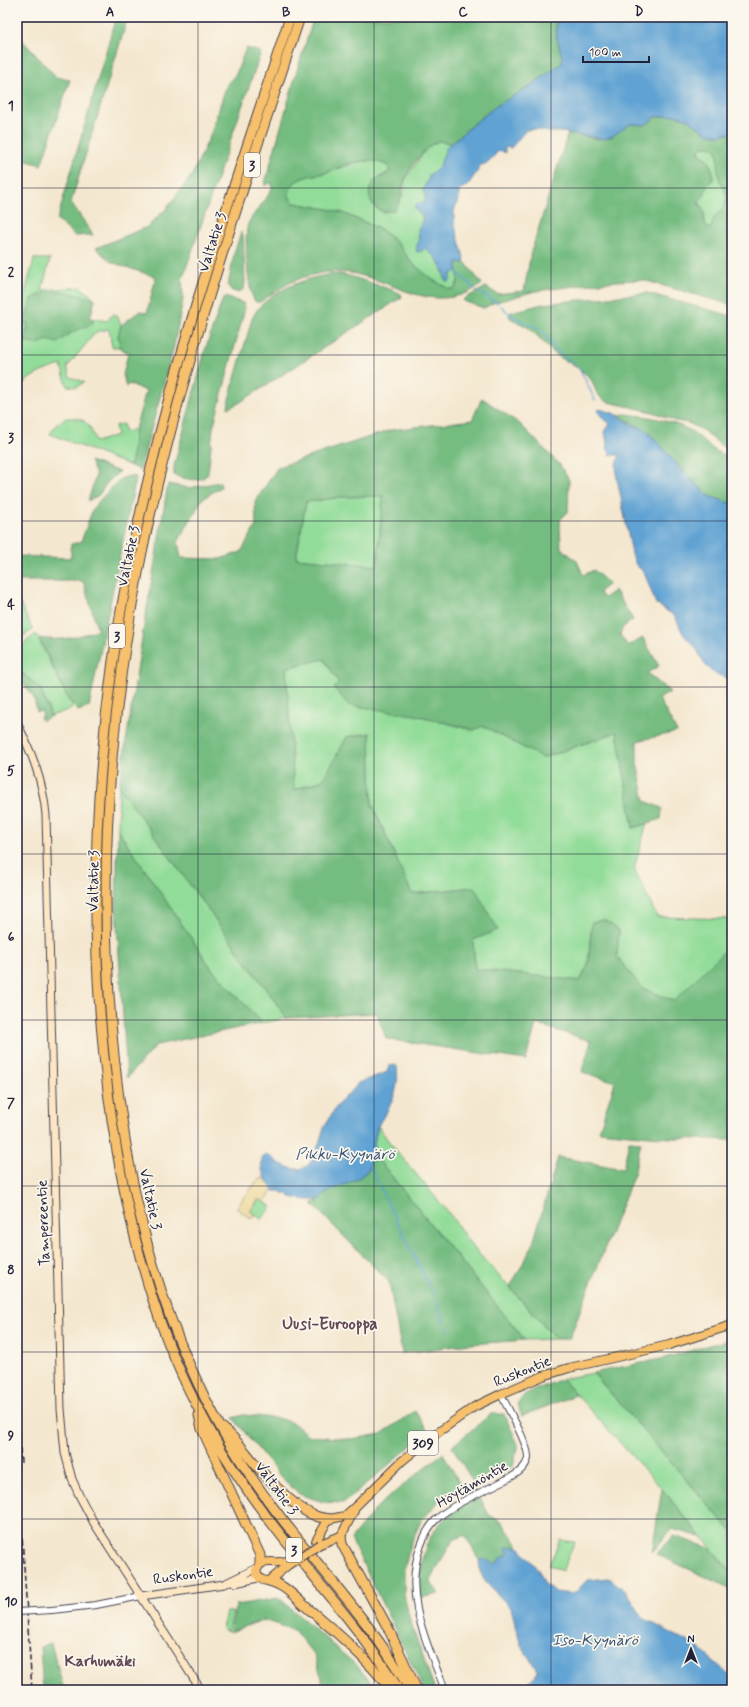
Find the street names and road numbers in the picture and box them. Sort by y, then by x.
road number: 3 [244,153,260,177]
street label: Valtatie 3 [194,210,232,275]
street label: Valtatie 3 [113,524,145,589]
road number: 3 [109,624,125,648]
street label: Valtatie 3 [83,850,105,912]
street label: Valtatie 3 [134,1167,166,1232]
street label: Tampereentie [32,1179,55,1266]
street label: Ruskontie [491,1351,554,1392]
road number: 309 [408,1431,438,1455]
street label: Höytämöntie [433,1456,512,1513]
street label: Valtatie 3 [250,1458,303,1520]
road number: 3 [286,1538,302,1562]
street label: Ruskontie [152,1562,214,1590]

